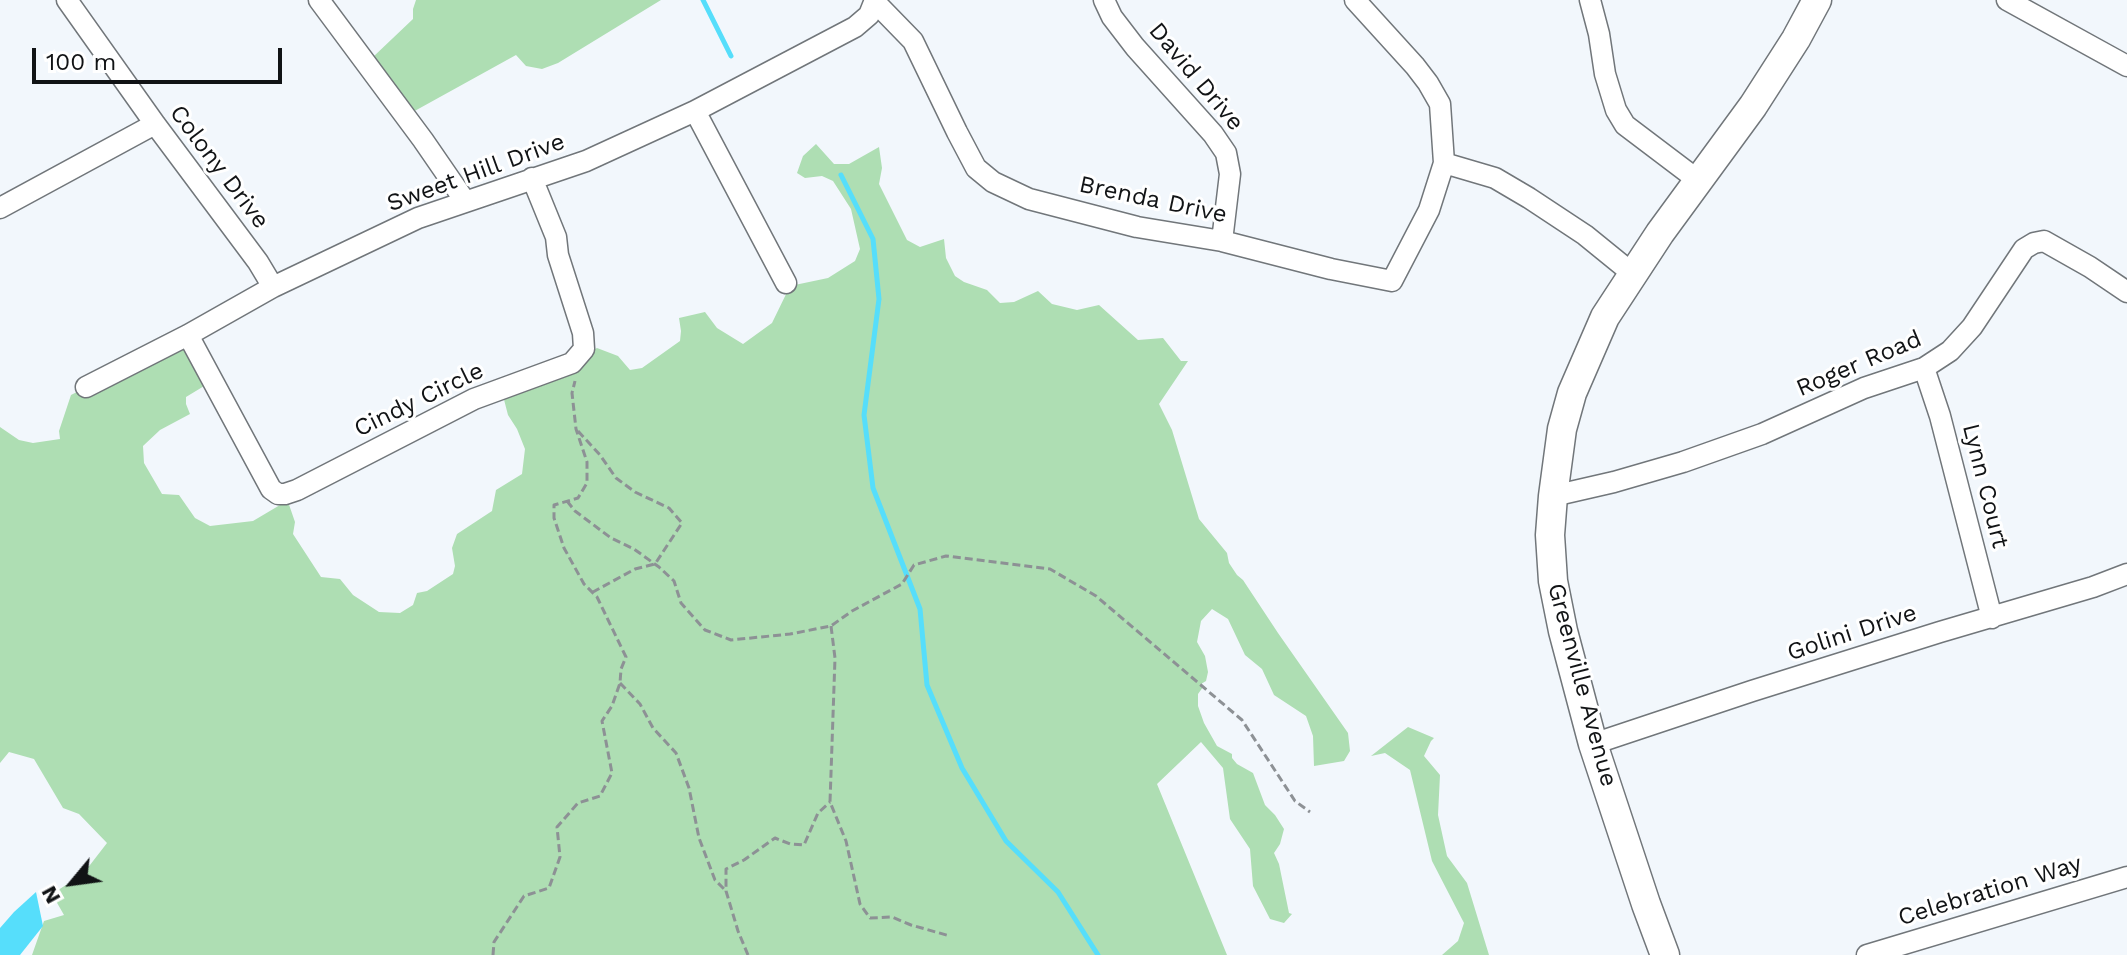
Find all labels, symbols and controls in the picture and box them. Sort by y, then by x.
street label: David Drive [1142,17,1250,137]
scale bar [36,32,286,82]
text: 100 m [46,48,116,76]
street label: Colony Drive [163,99,275,235]
street label: Sweet Hill Drive [383,127,569,219]
street label: Brenda Drive [1077,170,1229,230]
street label: Roger Road [1792,325,1926,403]
street label: Cindy Circle [350,356,488,444]
street label: Lynn Court [1956,421,2014,551]
street label: Greenville Avenue [1541,580,1623,790]
street label: Golini Drive [1784,599,1920,667]
north arrow [32,843,112,923]
street label: Celebration Way [1895,849,2085,933]
text: N [36,882,65,908]

